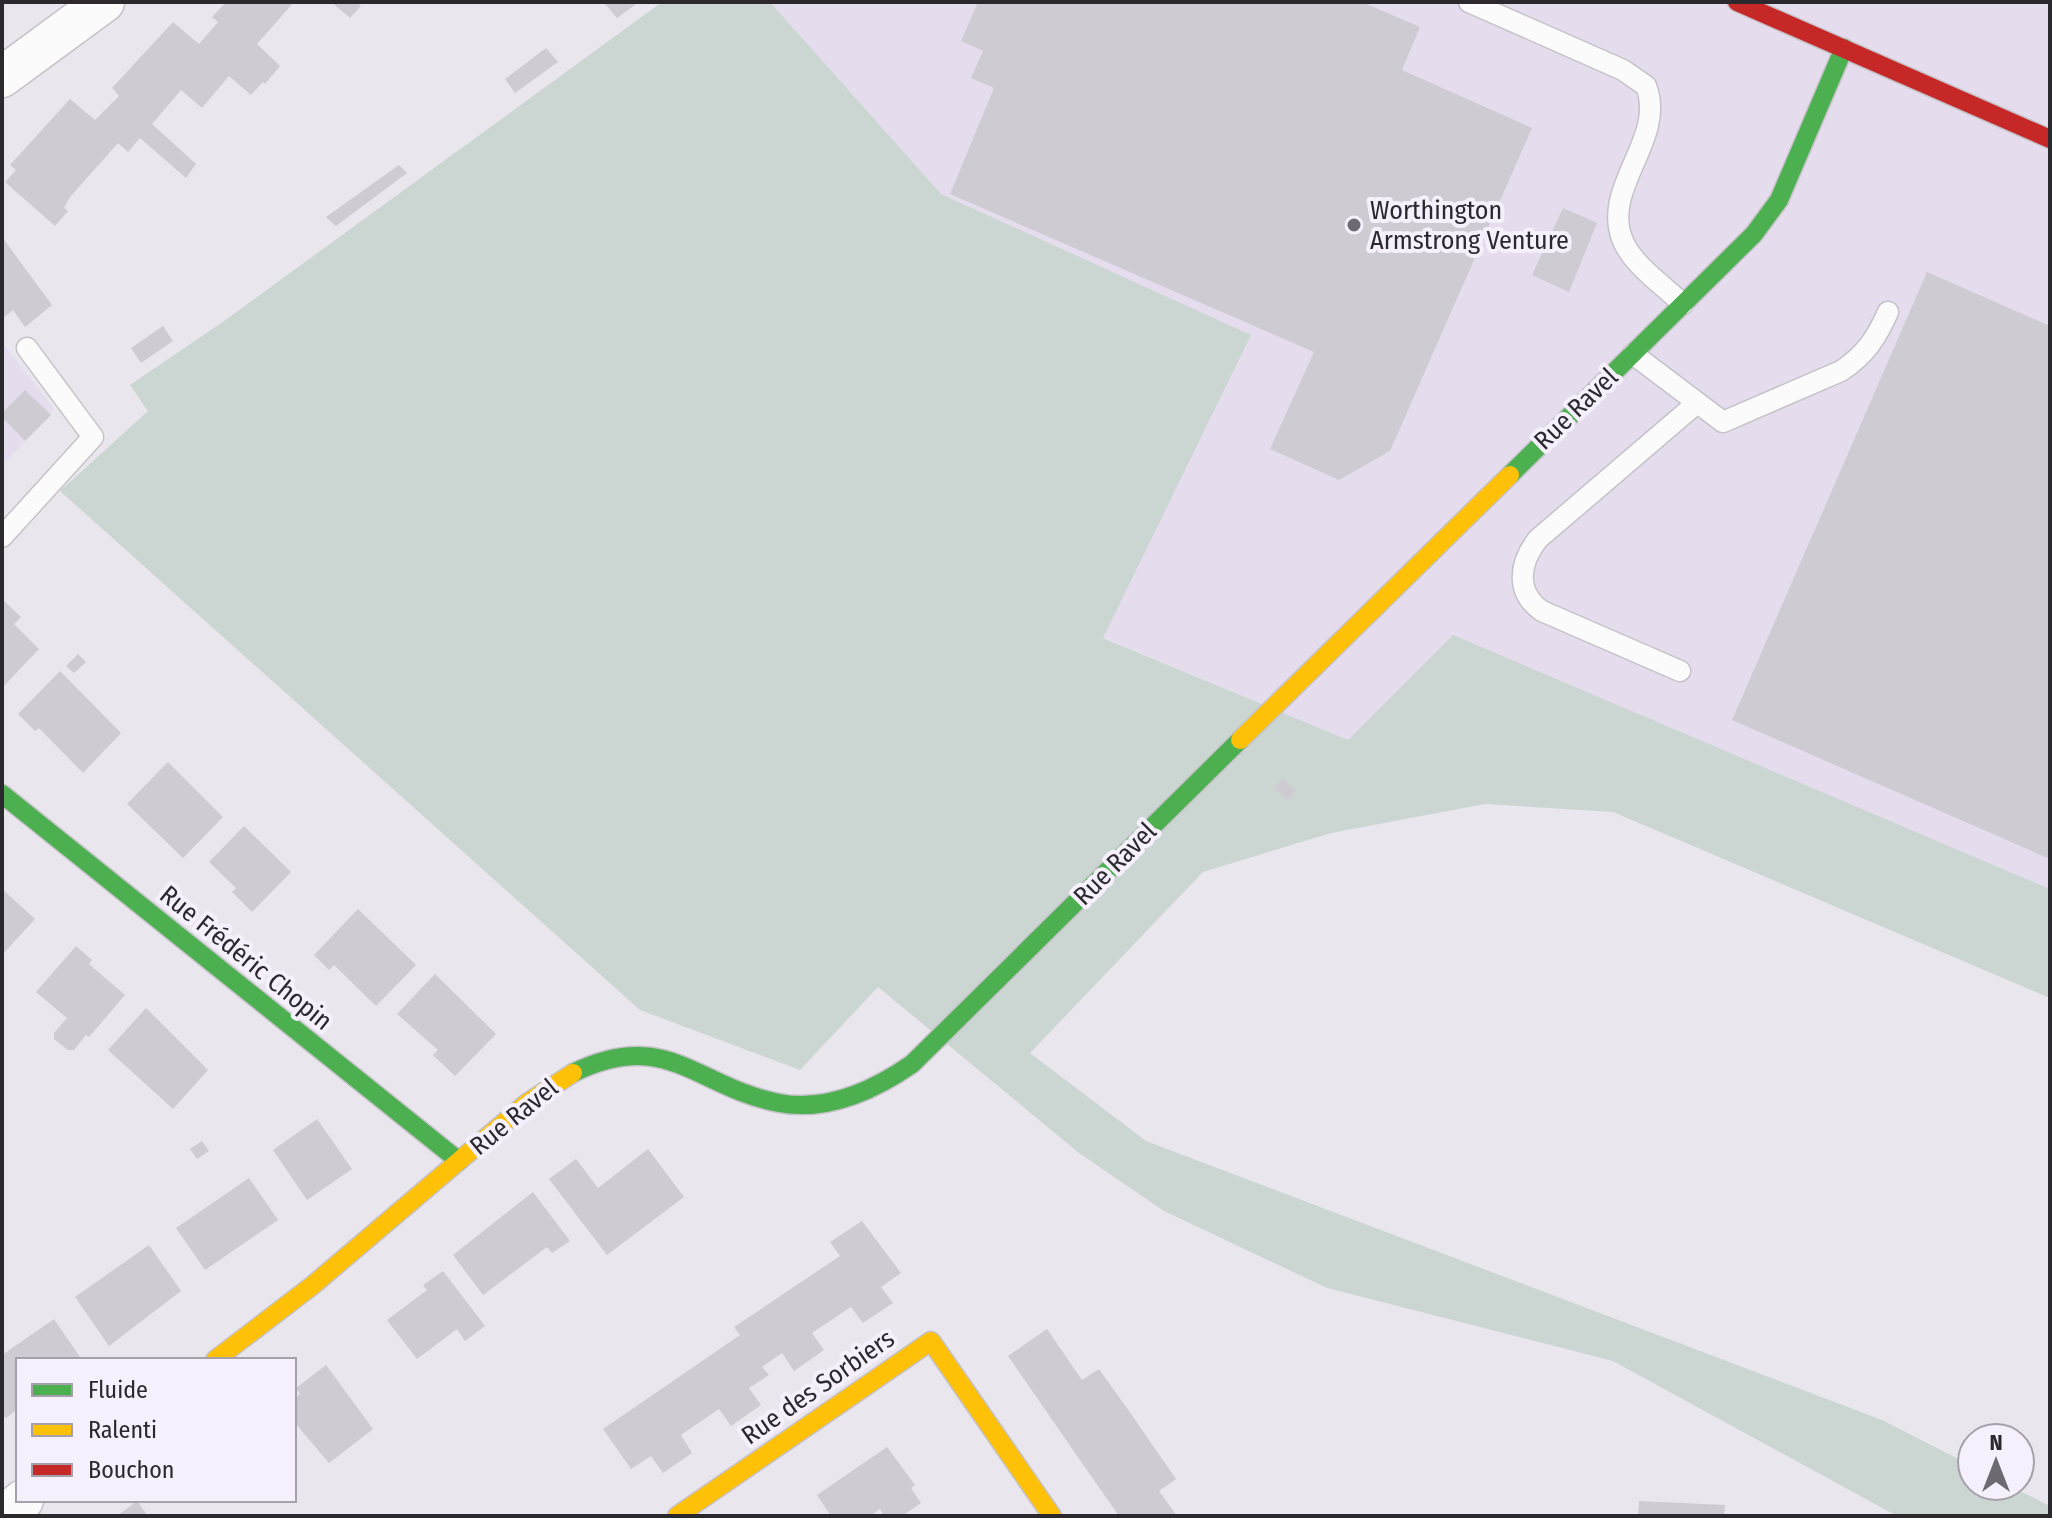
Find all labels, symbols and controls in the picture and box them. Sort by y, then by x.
place label: Worthington Armstrong Venture [1370,195,1569,256]
marker: Worthington Armstrong Venture [1345,216,1363,234]
street label: Rue Ravel [1528,362,1624,456]
street label: Rue Ravel [1067,816,1163,912]
street label: Rue Frédéric Chopin [154,879,338,1037]
street label: Rue Ravel [464,1072,564,1162]
street label: Rue des Sorbiers [736,1323,900,1451]
legend [16,1358,296,1502]
text: Fluide [88,1376,148,1404]
text: Ralenti [88,1416,157,1444]
north arrow [1956,1422,2036,1502]
text: N [1989,1429,2003,1456]
text: Bouchon [88,1456,175,1484]

